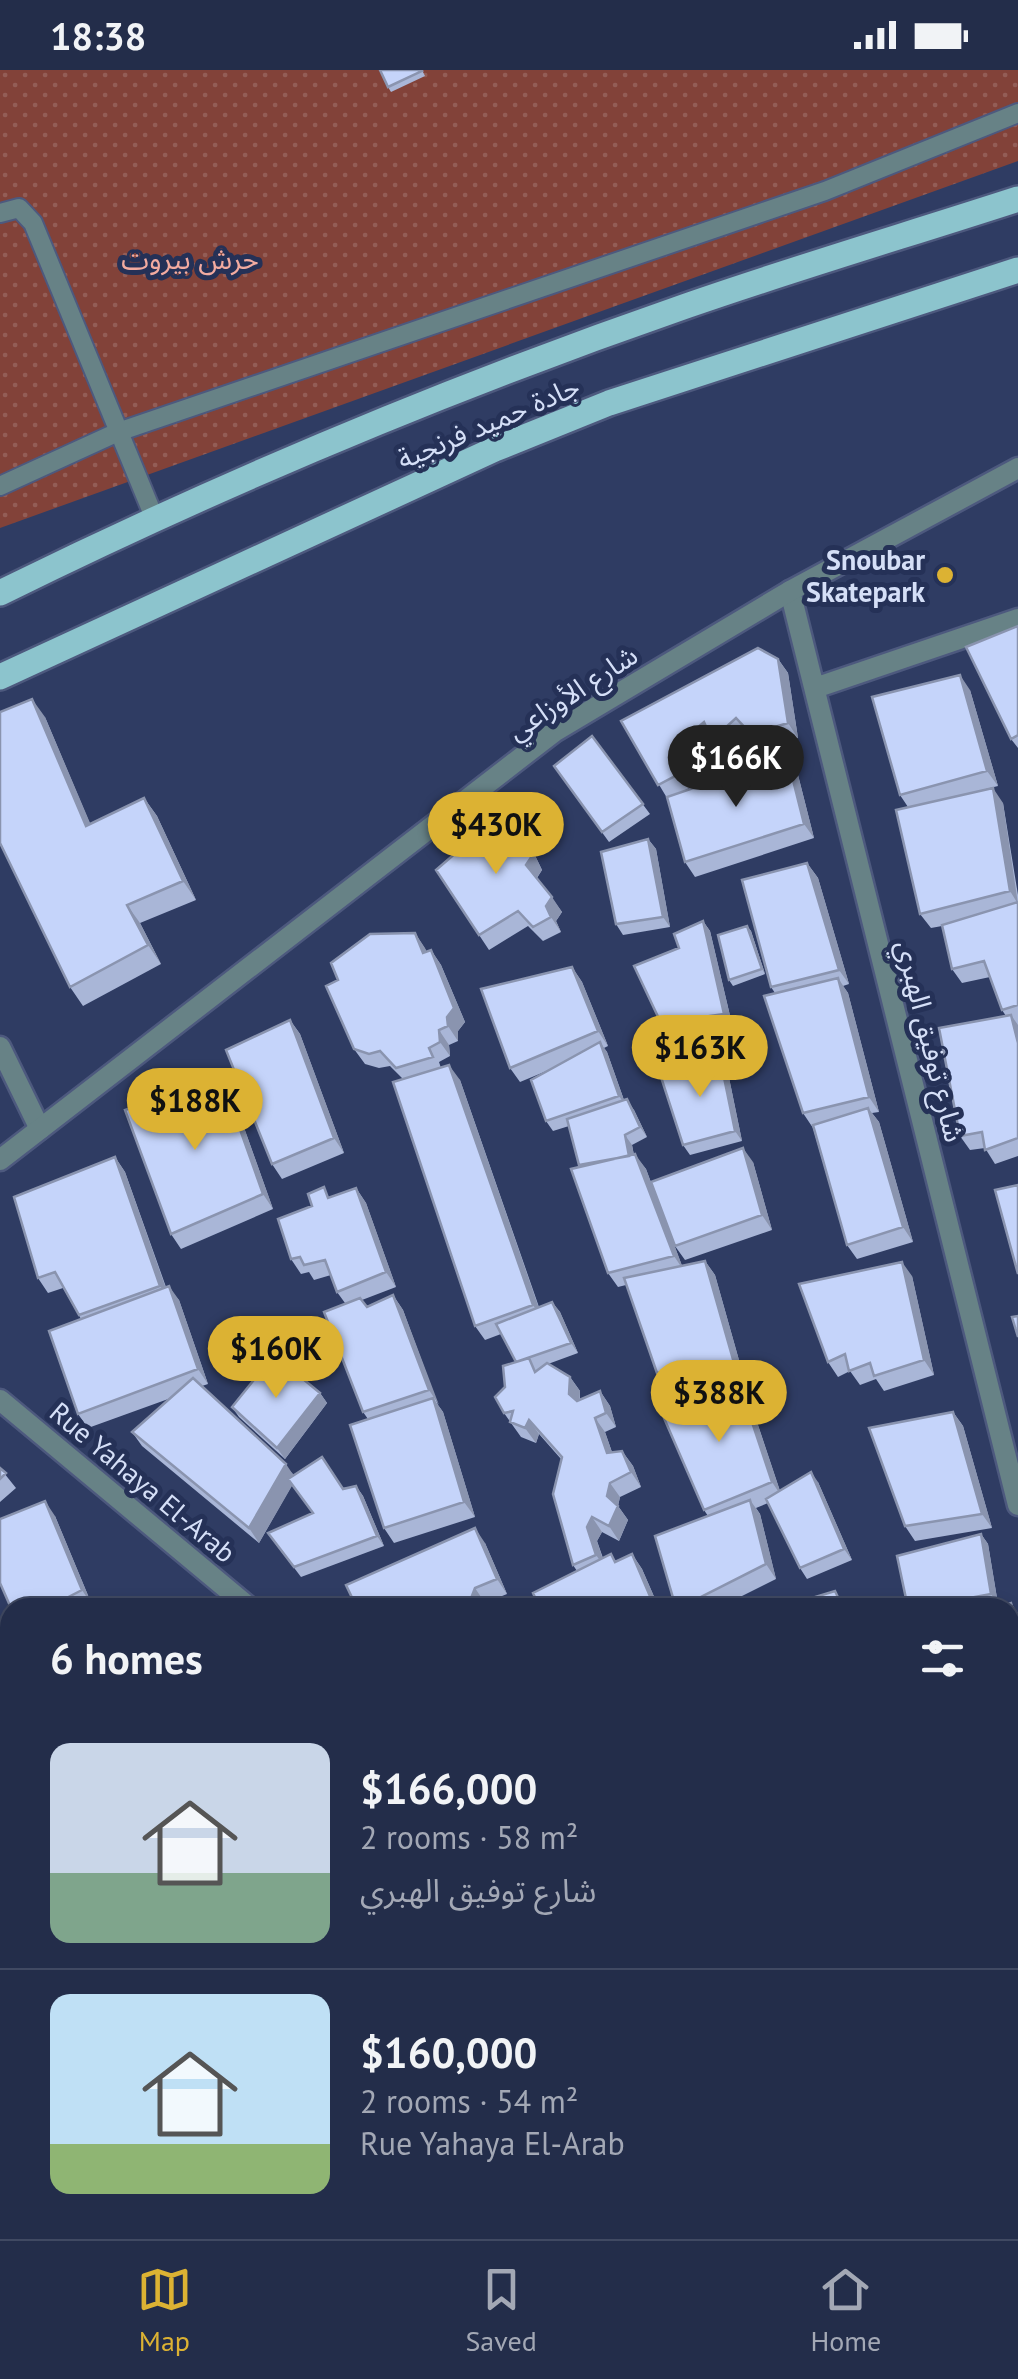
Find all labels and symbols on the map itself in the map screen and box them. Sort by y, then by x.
park label: حرش بيروت [121,240,259,277]
street label: جادة حميد فرنجية [391,367,585,477]
place label: Snoubar Skatepark [806,541,925,610]
marker: Snoubar Skatepark [934,564,956,586]
street label: شارع الأوزاعي [500,636,646,751]
pin: $166K [666,725,806,810]
pin: $430K [426,792,566,877]
street label: شارع توفيق الهبري [885,936,974,1147]
pin: $163K [630,1015,770,1100]
pin: $188K [125,1068,265,1153]
pin: $160K [206,1316,346,1401]
pin: $388K [649,1360,789,1445]
street label: Rue Yahaya El-Arab [42,1393,244,1571]

